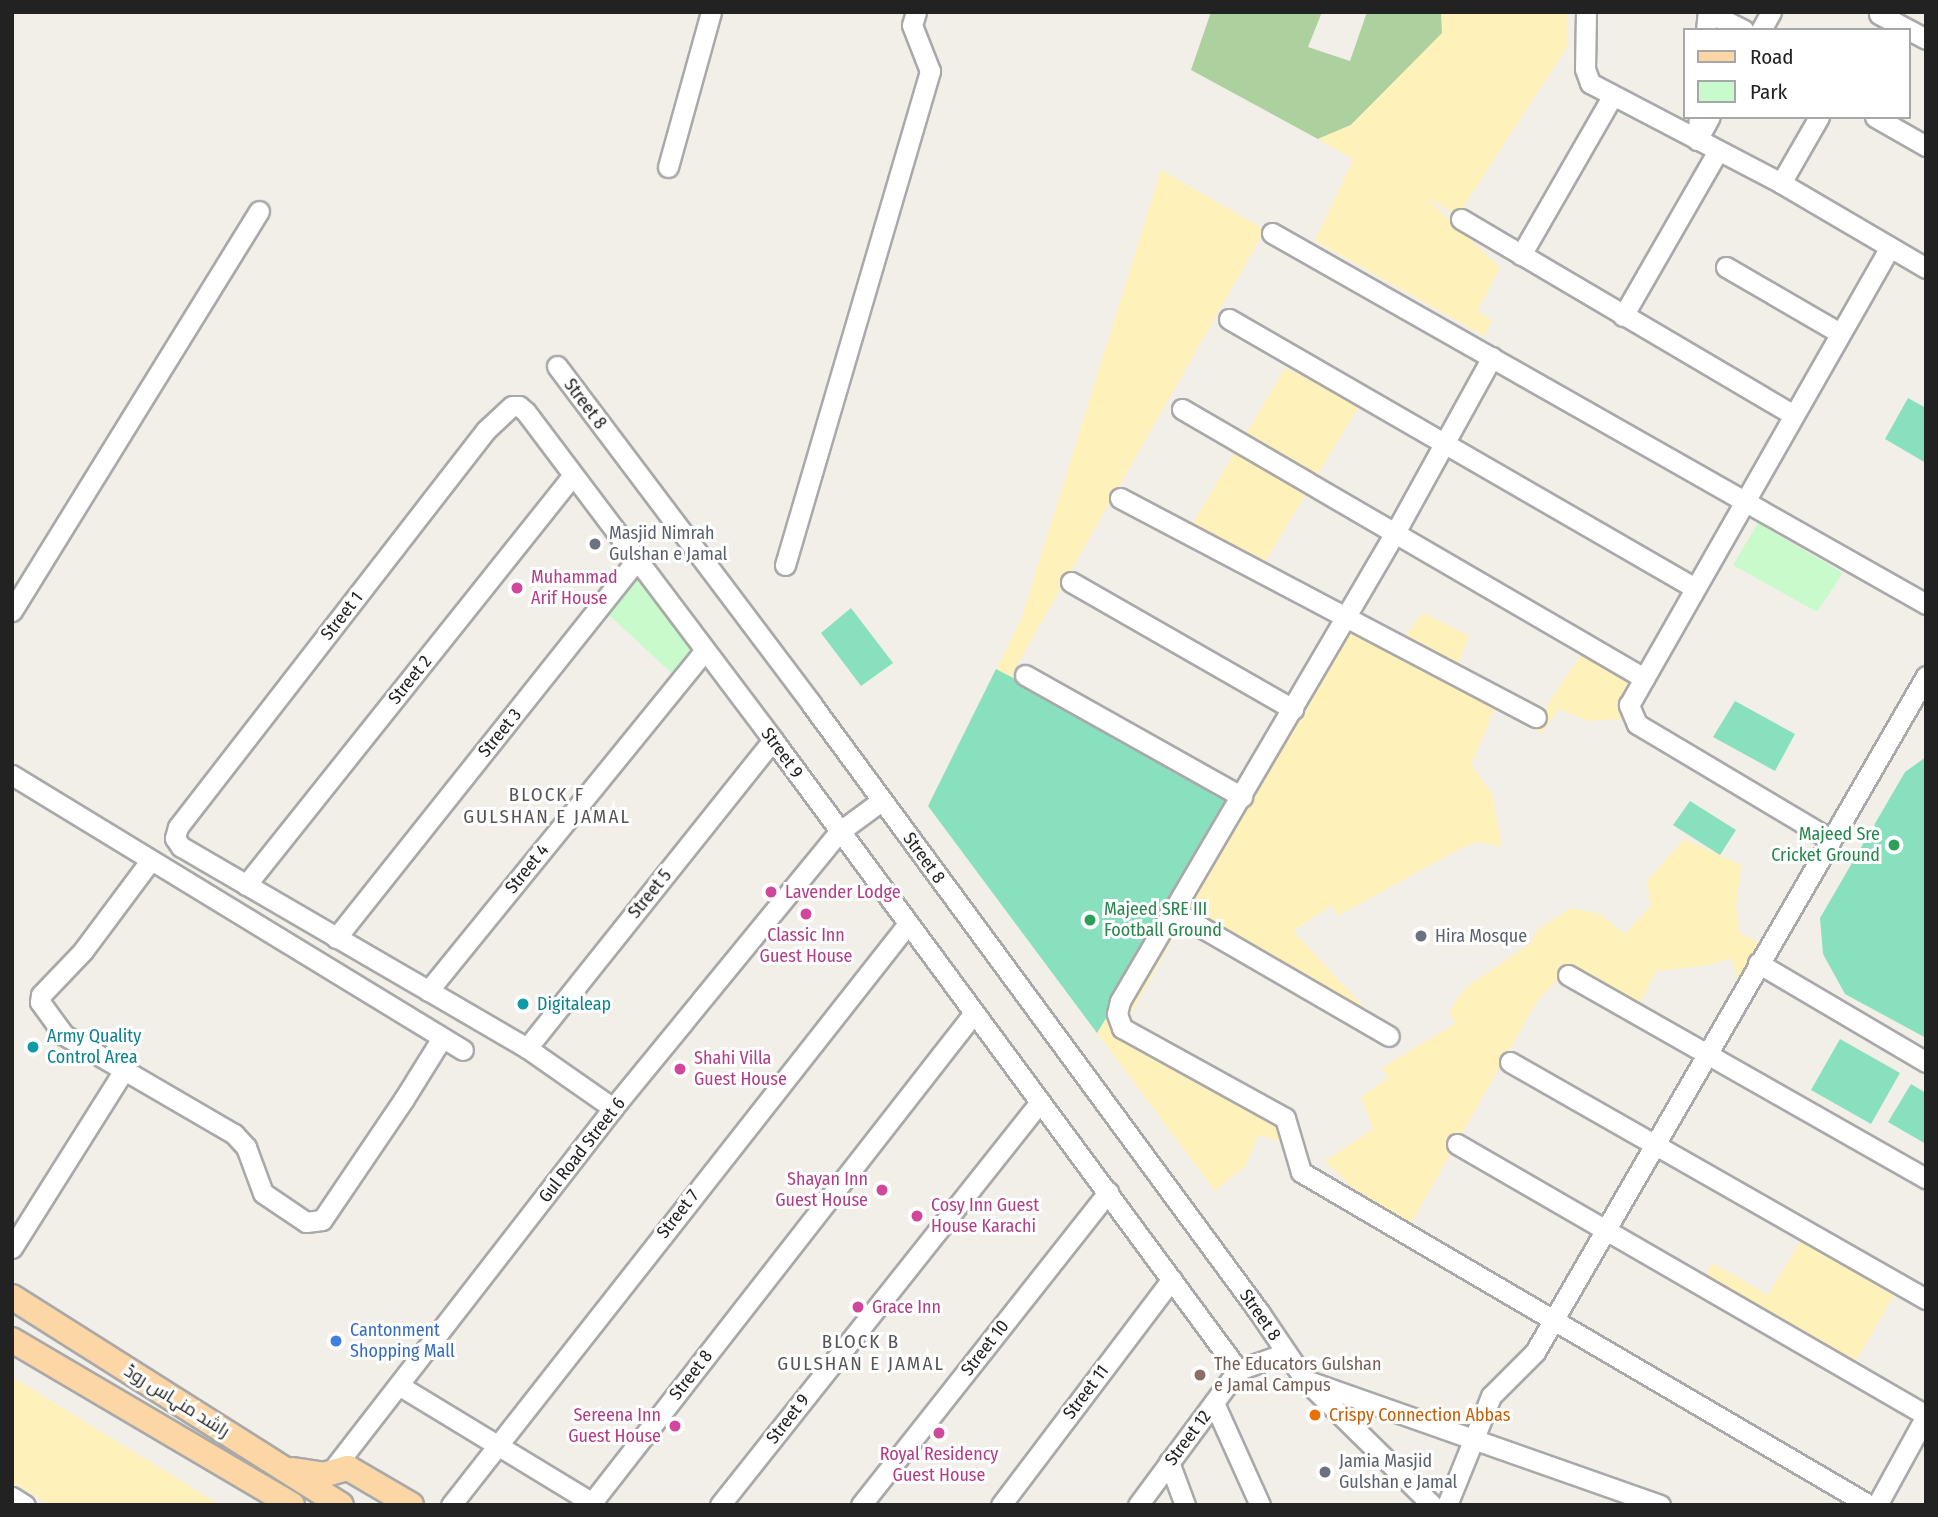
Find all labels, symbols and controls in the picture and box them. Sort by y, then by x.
legend [1682,28,1910,119]
text: Road [1750,44,1794,70]
text: Park [1750,79,1787,105]
street label: Street 8 [559,375,611,433]
place label: Masjid Nimrah Gulshan e Jamal [609,523,727,566]
marker: Masjid Nimrah Gulshan e Jamal [587,536,603,552]
place label: Muhammad Arif House [531,567,618,610]
marker: Muhammad Arif House [509,580,525,596]
street label: Street 1 [316,587,368,645]
street label: Street 2 [384,651,436,709]
street label: Street 3 [474,704,526,762]
street label: Street 9 [756,723,808,783]
district label: BLOCK F GULSHAN E JAMAL [465,784,629,828]
place label: Majeed Sre Cricket Ground [1771,824,1880,866]
street label: Street 8 [898,828,950,888]
marker: Majeed Sre Cricket Ground [1886,837,1902,853]
street label: Street 4 [501,840,553,898]
street label: Street 5 [624,865,676,923]
place label: Lavender Lodge [785,881,901,903]
marker: Lavender Lodge [763,884,779,900]
place label: Majeed SRE III Football Ground [1104,899,1222,942]
marker: Classic Inn Guest House [798,906,814,922]
marker: Majeed SRE III Football Ground [1082,912,1098,928]
place label: Classic Inn Guest House [760,925,852,968]
place label: Hira Mosque [1435,925,1527,947]
marker: Hira Mosque [1413,928,1429,944]
place label: Digitaleap [537,993,611,1015]
marker: Digitaleap [515,996,531,1012]
place label: Army Quality Control Area [47,1026,141,1068]
marker: Army Quality Control Area [25,1039,41,1055]
place label: Shahi Villa Guest House [694,1048,787,1090]
marker: Shahi Villa Guest House [672,1061,688,1077]
street label: Gul Road Street 6 [534,1093,630,1207]
place label: Shayan Inn Guest House [775,1169,868,1212]
marker: Shayan Inn Guest House [874,1182,890,1198]
street label: Street 7 [652,1185,704,1243]
place label: Cosy Inn Guest House Karachi [931,1195,1039,1238]
marker: Cosy Inn Guest House Karachi [909,1208,925,1224]
street label: Street 8 [1235,1285,1285,1345]
place label: Grace Inn [872,1296,941,1318]
marker: Grace Inn [850,1299,866,1315]
street label: Street 10 [957,1316,1013,1380]
place label: Cantonment Shopping Mall [350,1320,455,1362]
district label: BLOCK B GULSHAN E JAMAL [779,1331,943,1375]
marker: Cantonment Shopping Mall [328,1333,344,1349]
street label: Street 8 [665,1346,717,1404]
place label: The Educators Gulshan e Jamal Campus [1214,1354,1381,1396]
street label: راشد منہاس روڈ [120,1360,234,1442]
street label: Street 11 [1059,1361,1113,1423]
marker: The Educators Gulshan e Jamal Campus [1192,1367,1208,1383]
street label: Street 9 [762,1390,814,1448]
place label: Crispy Connection Abbas [1329,1404,1510,1426]
place label: Sereena Inn Guest House [568,1405,661,1448]
street label: Street 12 [1160,1406,1216,1470]
marker: Crispy Connection Abbas [1307,1407,1323,1423]
marker: Sereena Inn Guest House [667,1418,683,1434]
marker: Royal Residency Guest House [931,1425,947,1441]
place label: Royal Residency Guest House [880,1444,998,1486]
place label: Jamia Masjid Gulshan e Jamal [1339,1451,1457,1494]
marker: Jamia Masjid Gulshan e Jamal [1317,1464,1333,1480]

